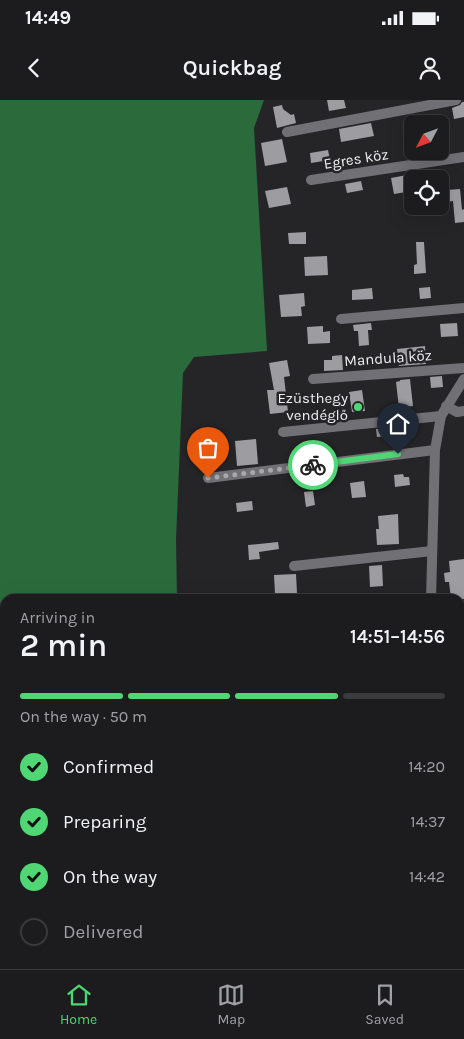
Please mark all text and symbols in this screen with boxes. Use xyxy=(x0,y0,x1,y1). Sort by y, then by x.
text: 14:49 xyxy=(25,7,71,29)
icon: back xyxy=(20,54,48,82)
icon: person xyxy=(416,54,444,82)
text: Quickbag xyxy=(183,55,281,81)
north arrow xyxy=(404,115,449,160)
map controls xyxy=(404,115,449,215)
street label: Egres köz xyxy=(322,145,390,173)
button: locate xyxy=(404,170,449,215)
street label: Mandula köz xyxy=(344,346,432,370)
place label: Ezüsthegy vendéglő xyxy=(277,389,348,424)
marker: Ezüsthegy vendéglő xyxy=(352,401,364,413)
pin xyxy=(377,403,419,454)
icon: home xyxy=(384,410,412,438)
pin xyxy=(187,427,229,478)
icon: bag xyxy=(194,434,222,462)
courier xyxy=(288,440,338,490)
icon: bike xyxy=(299,451,327,479)
text: Arriving in xyxy=(20,608,95,627)
text: 14:51–14:56 xyxy=(350,626,445,648)
text: 2 min xyxy=(20,627,107,664)
text: On the way · 50 m xyxy=(20,707,147,726)
icon: check xyxy=(20,753,48,781)
text: Confirmed xyxy=(63,756,154,778)
text: 14:20 xyxy=(408,757,445,776)
icon: check xyxy=(20,808,48,836)
text: Preparing xyxy=(63,811,146,833)
text: 14:37 xyxy=(410,812,445,831)
icon: check xyxy=(20,863,48,891)
text: On the way xyxy=(63,866,157,888)
text: 14:42 xyxy=(409,867,445,886)
text: Delivered xyxy=(63,921,143,943)
tab: Home xyxy=(60,981,97,1028)
tab: Map xyxy=(217,981,245,1028)
tab: Saved xyxy=(365,981,404,1028)

